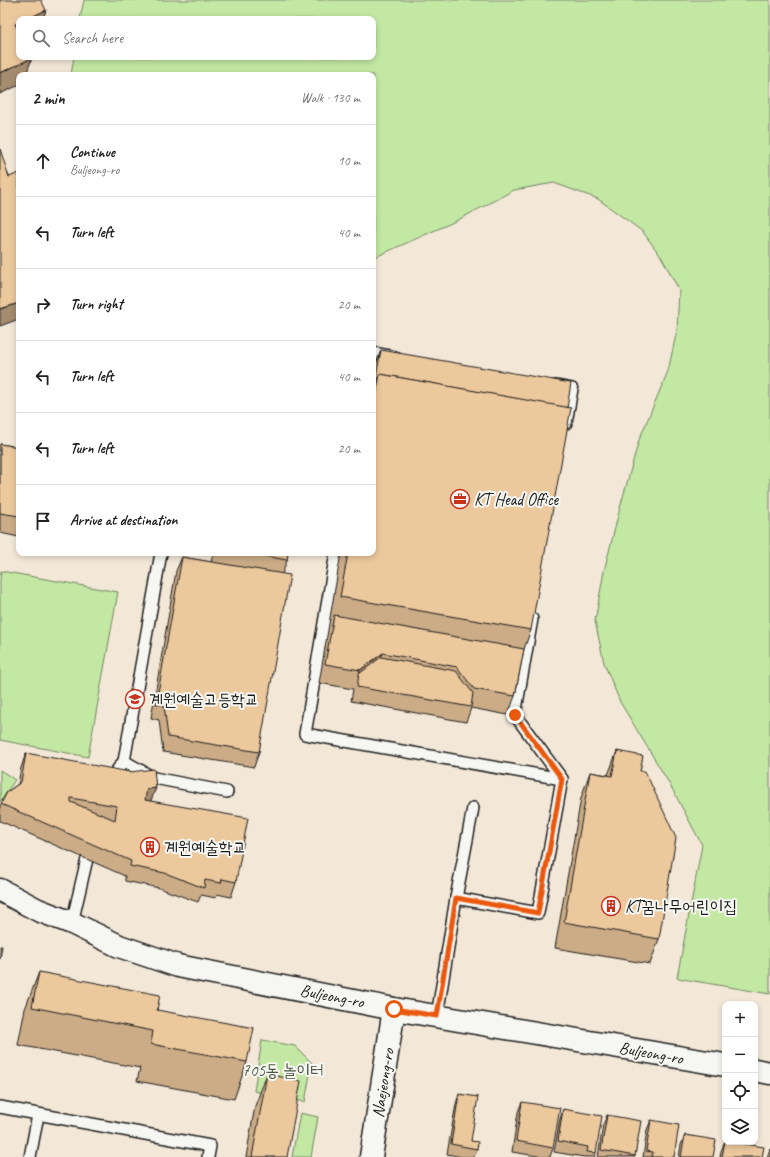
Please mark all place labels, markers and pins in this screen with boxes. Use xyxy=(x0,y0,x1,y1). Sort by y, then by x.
office icon: KT Head Office xyxy=(449,488,471,510)
place label: KT Head Office xyxy=(474,489,560,510)
school or university icon: 계원예술고등학교 xyxy=(124,688,146,710)
place label: 계원예술고등학교 xyxy=(149,689,258,710)
building icon: 계원예술학교 xyxy=(139,836,161,858)
place label: 계원예술학교 xyxy=(164,837,246,858)
building icon: KT꿈나무어린이집 xyxy=(600,895,622,917)
place label: KT꿈나무어린이집 xyxy=(625,896,737,917)

